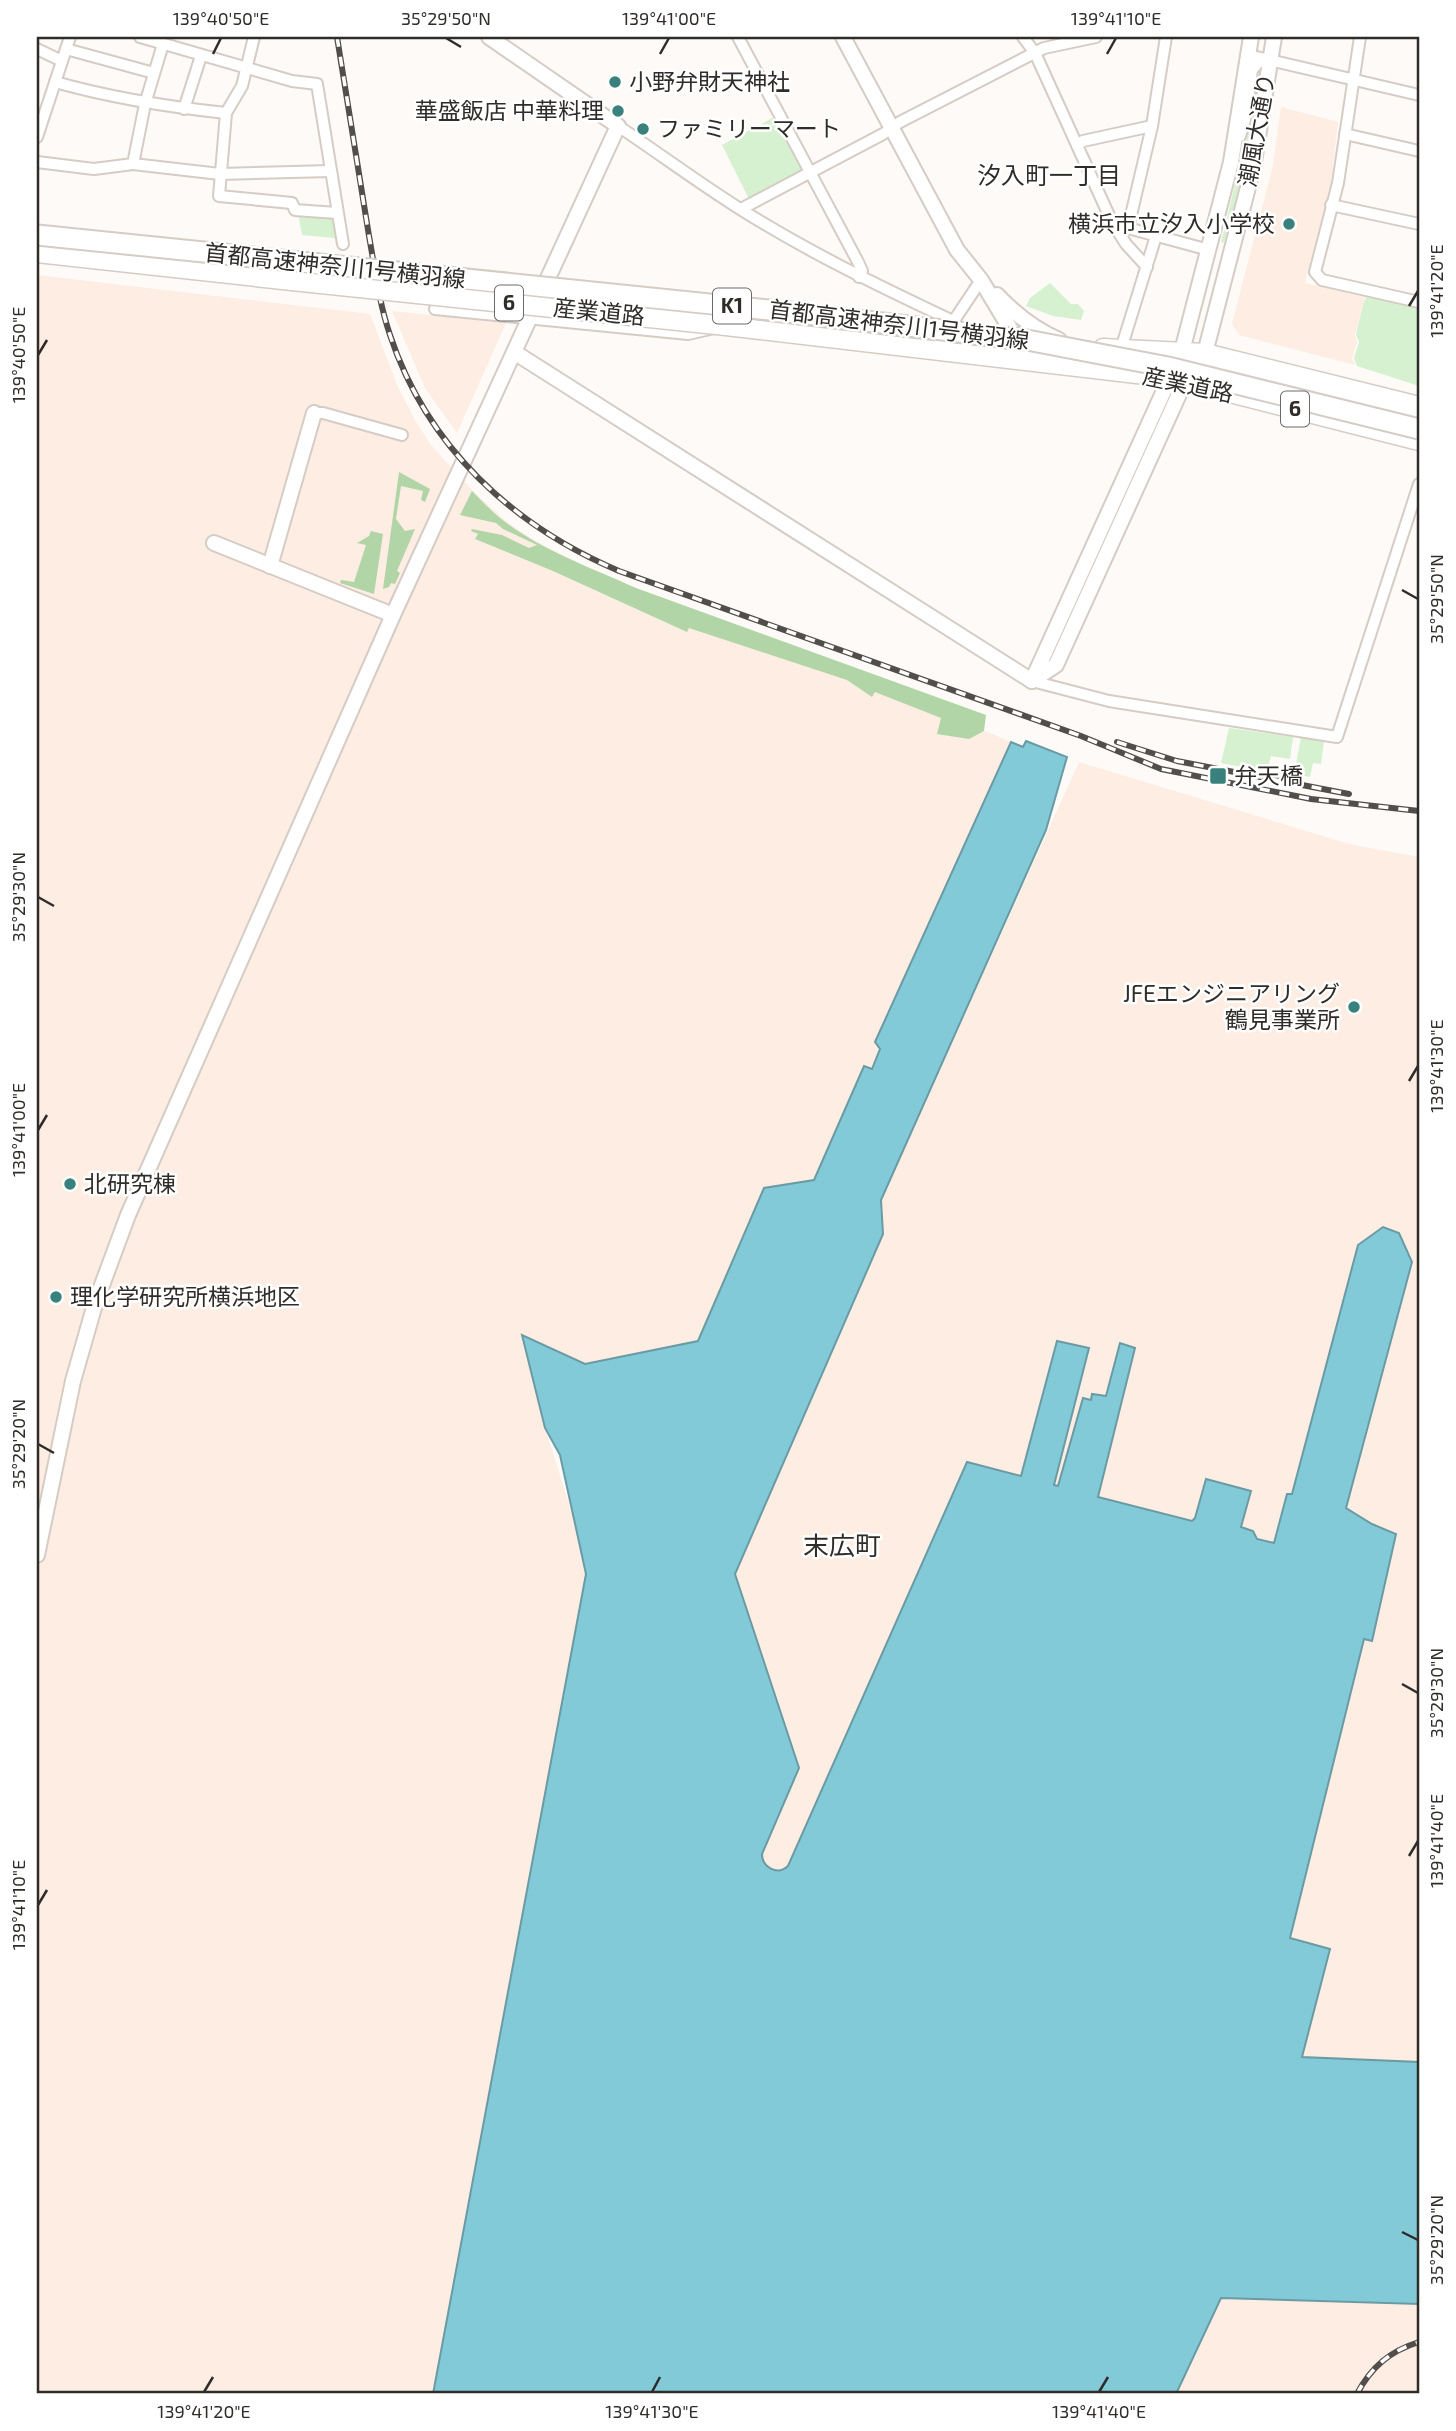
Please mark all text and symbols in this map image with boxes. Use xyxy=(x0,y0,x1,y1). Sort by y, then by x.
text: 139°40'50"E xyxy=(173,7,269,29)
text: 35°29'50"N xyxy=(401,7,491,29)
text: 139°41'00"E xyxy=(622,7,716,29)
text: 139°41'10"E xyxy=(1071,7,1161,29)
place label: 小野弁財天神社 xyxy=(629,67,790,95)
street label: 潮風大通り xyxy=(1232,71,1280,189)
marker: 小野弁財天神社 xyxy=(607,74,623,90)
place label: 華盛飯店 中華料理 xyxy=(415,96,604,124)
marker: 華盛飯店 中華料理 xyxy=(610,103,626,119)
place label: ファミリーマート xyxy=(657,114,841,142)
marker: ファミリーマート xyxy=(635,121,651,137)
district label: 汐入町一丁目 xyxy=(977,160,1121,189)
place label: 横浜市立汐入小学校 xyxy=(1068,209,1275,237)
marker: 横浜市立汐入小学校 xyxy=(1281,216,1297,232)
street label: 首都高速神奈川1号横羽線 xyxy=(203,237,467,293)
text: 139°41'20"E xyxy=(1425,244,1447,338)
road number: 6 xyxy=(495,286,523,320)
road number: K1 xyxy=(713,288,751,324)
street label: 産業道路 xyxy=(552,292,646,330)
street label: 首都高速神奈川1号横羽線 xyxy=(767,294,1031,354)
text: 139°40'50"E xyxy=(7,307,29,403)
street label: 産業道路 xyxy=(1140,361,1236,407)
road number: 6 xyxy=(1281,392,1309,426)
text: 35°29'50"N xyxy=(1425,554,1447,644)
place label: 弁天橋 xyxy=(1234,761,1303,789)
marker: 弁天橋 xyxy=(1208,766,1228,786)
text: 35°29'30"N xyxy=(7,852,29,942)
place label: JFEエンジニアリング 鶴見事業所 xyxy=(1123,979,1340,1033)
marker: JFEエンジニアリング 鶴見事業所 xyxy=(1346,999,1362,1015)
text: 139°41'30"E xyxy=(1425,1019,1447,1113)
text: 139°41'00"E xyxy=(7,1083,29,1177)
place label: 北研究棟 xyxy=(84,1169,176,1197)
marker: 北研究棟 xyxy=(62,1176,78,1192)
place label: 理化学研究所横浜地区 xyxy=(70,1282,300,1310)
marker: 理化学研究所横浜地区 xyxy=(48,1289,64,1305)
text: 35°29'20"N xyxy=(7,1399,29,1489)
district label: 末広町 xyxy=(803,1529,881,1560)
text: 35°29'30"N xyxy=(1425,1648,1447,1738)
text: 139°41'40"E xyxy=(1425,1794,1447,1888)
text: 139°41'10"E xyxy=(7,1860,29,1950)
text: 35°29'20"N xyxy=(1425,2195,1447,2285)
text: 139°41'20"E xyxy=(157,2400,251,2422)
text: 139°41'30"E xyxy=(605,2400,699,2422)
text: 139°41'40"E xyxy=(1052,2400,1146,2422)

